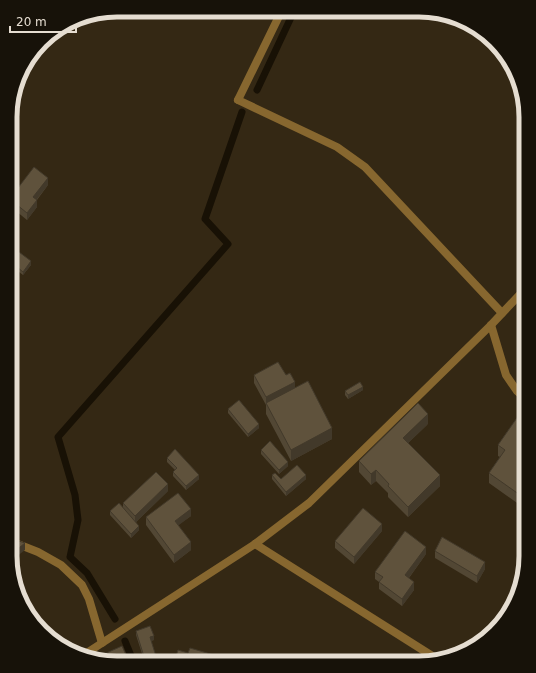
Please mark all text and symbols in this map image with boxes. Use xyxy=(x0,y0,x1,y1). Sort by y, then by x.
scale bar xyxy=(10,8,76,34)
text: 20 m xyxy=(16,15,47,29)

